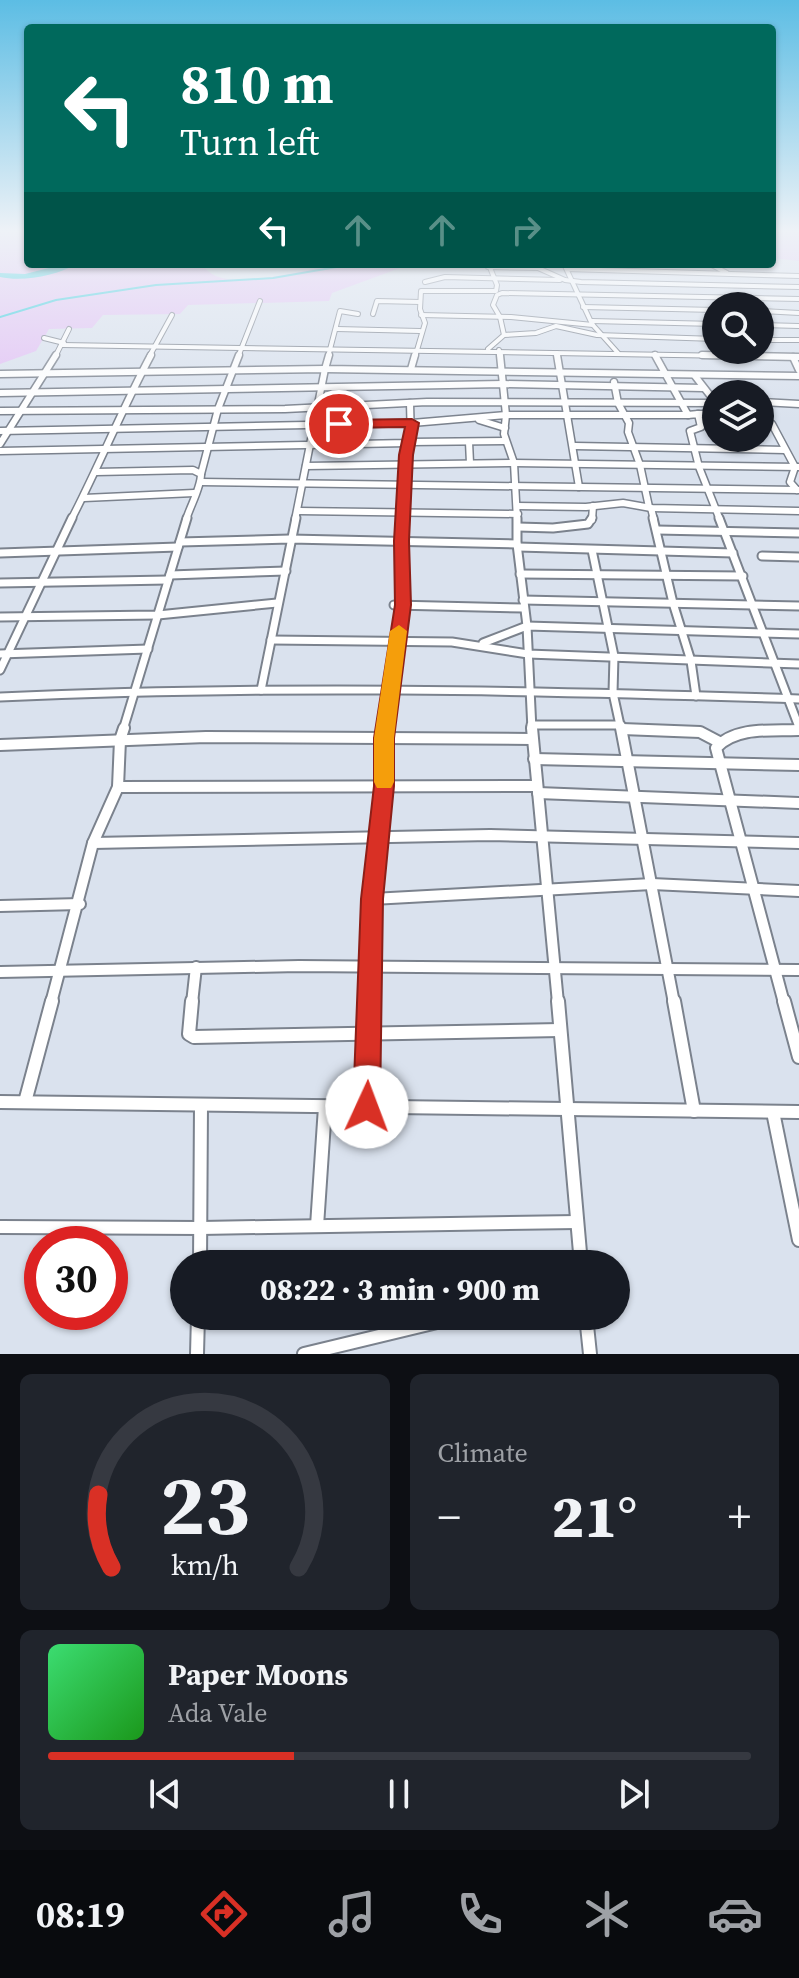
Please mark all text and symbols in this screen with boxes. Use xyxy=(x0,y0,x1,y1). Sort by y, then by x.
text: 810 m xyxy=(180,45,334,122)
icon: left xyxy=(48,56,152,160)
text: Turn left xyxy=(180,118,319,167)
icon: left xyxy=(252,208,296,252)
icon: ahead xyxy=(336,208,380,252)
icon: ahead xyxy=(420,208,464,252)
icon: right xyxy=(504,208,548,252)
map controls xyxy=(702,292,774,452)
button: search xyxy=(702,292,774,364)
button: layers xyxy=(702,380,774,452)
pin xyxy=(305,390,373,458)
icon: arrive xyxy=(317,402,361,446)
position arrow xyxy=(325,1065,409,1149)
speed limit sign: 30 xyxy=(24,1226,128,1330)
text: 08:22 · 3 min · 900 m xyxy=(260,1269,540,1310)
text: Climate xyxy=(438,1435,528,1471)
text: 23 xyxy=(160,1448,250,1562)
text: 21° xyxy=(551,1475,637,1557)
text: − xyxy=(438,1486,461,1547)
text: + xyxy=(728,1486,751,1547)
text: km/h xyxy=(171,1545,239,1585)
text: Paper Moons xyxy=(168,1654,348,1695)
text: Ada Vale xyxy=(168,1695,267,1731)
icon: previous xyxy=(143,1772,187,1816)
icon: pause xyxy=(377,1772,421,1816)
icon: next xyxy=(612,1772,656,1816)
icon: directions xyxy=(196,1886,252,1942)
icon: music xyxy=(324,1886,380,1942)
icon: phone xyxy=(452,1886,508,1942)
icon: climate xyxy=(579,1886,635,1942)
icon: car xyxy=(707,1886,763,1942)
text: 08:19 xyxy=(36,1890,125,1939)

